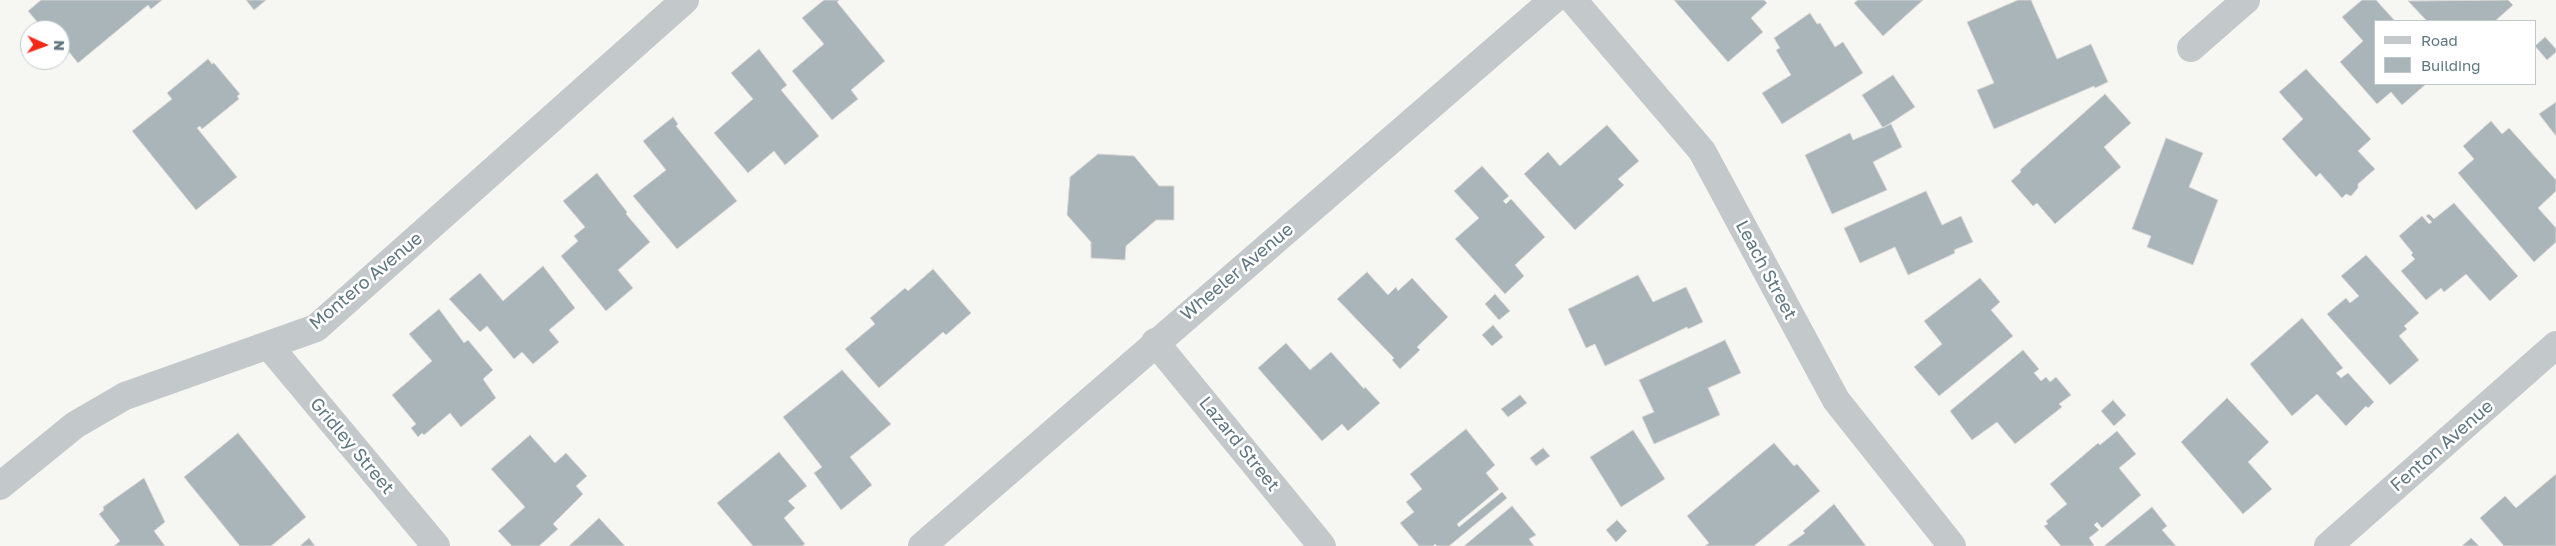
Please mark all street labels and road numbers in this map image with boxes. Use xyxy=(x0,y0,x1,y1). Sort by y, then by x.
street label: Leach Street xyxy=(1731,217,1801,323)
street label: Wheeler Avenue xyxy=(1176,219,1298,325)
street label: Montero Avenue xyxy=(305,228,427,334)
street label: Lazard Street xyxy=(1194,392,1284,496)
street label: Gridley Street xyxy=(305,393,399,499)
street label: Fenton Avenue xyxy=(2386,396,2498,496)

